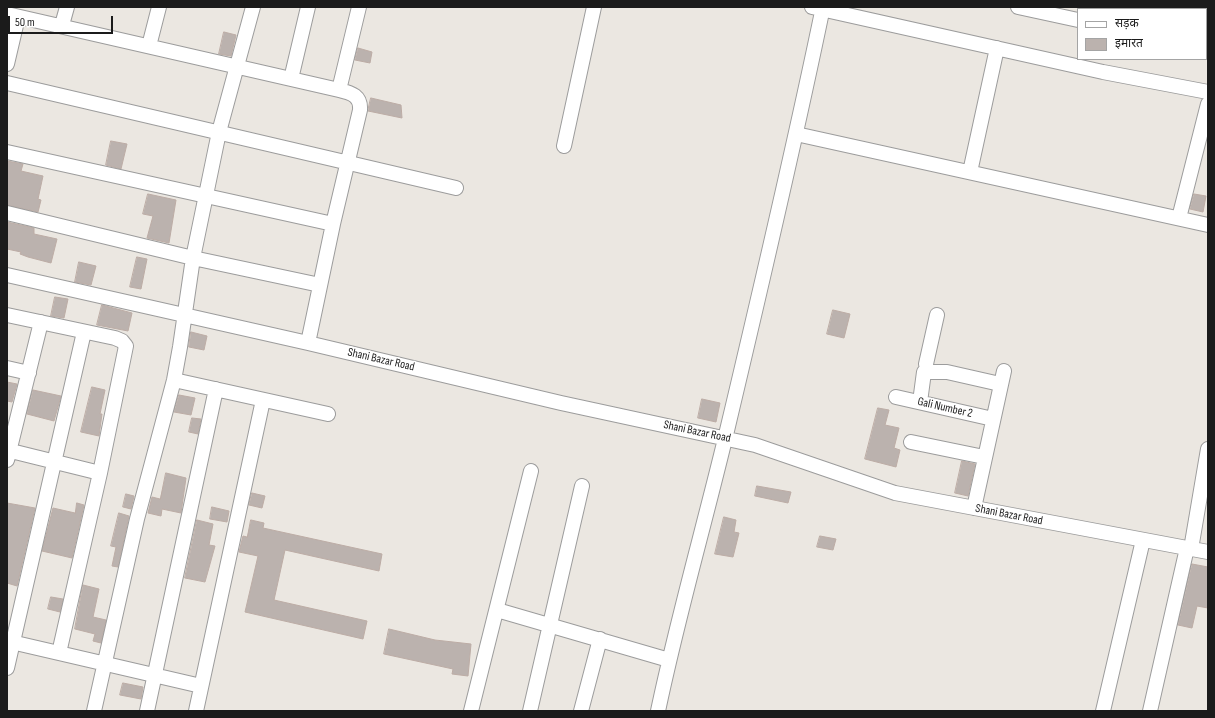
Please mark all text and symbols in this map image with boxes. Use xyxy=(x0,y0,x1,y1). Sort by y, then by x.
scale bar xyxy=(10,8,115,34)
legend xyxy=(1077,8,1207,60)
text: 50 m xyxy=(15,15,35,30)
text: सड़क xyxy=(1115,16,1139,31)
text: इमारत xyxy=(1115,36,1143,51)
street label: Shani Bazar Road xyxy=(346,345,416,375)
street label: Gali Number 2 xyxy=(916,395,974,421)
street label: Shani Bazar Road xyxy=(662,418,732,446)
street label: Shani Bazar Road xyxy=(974,501,1044,529)

